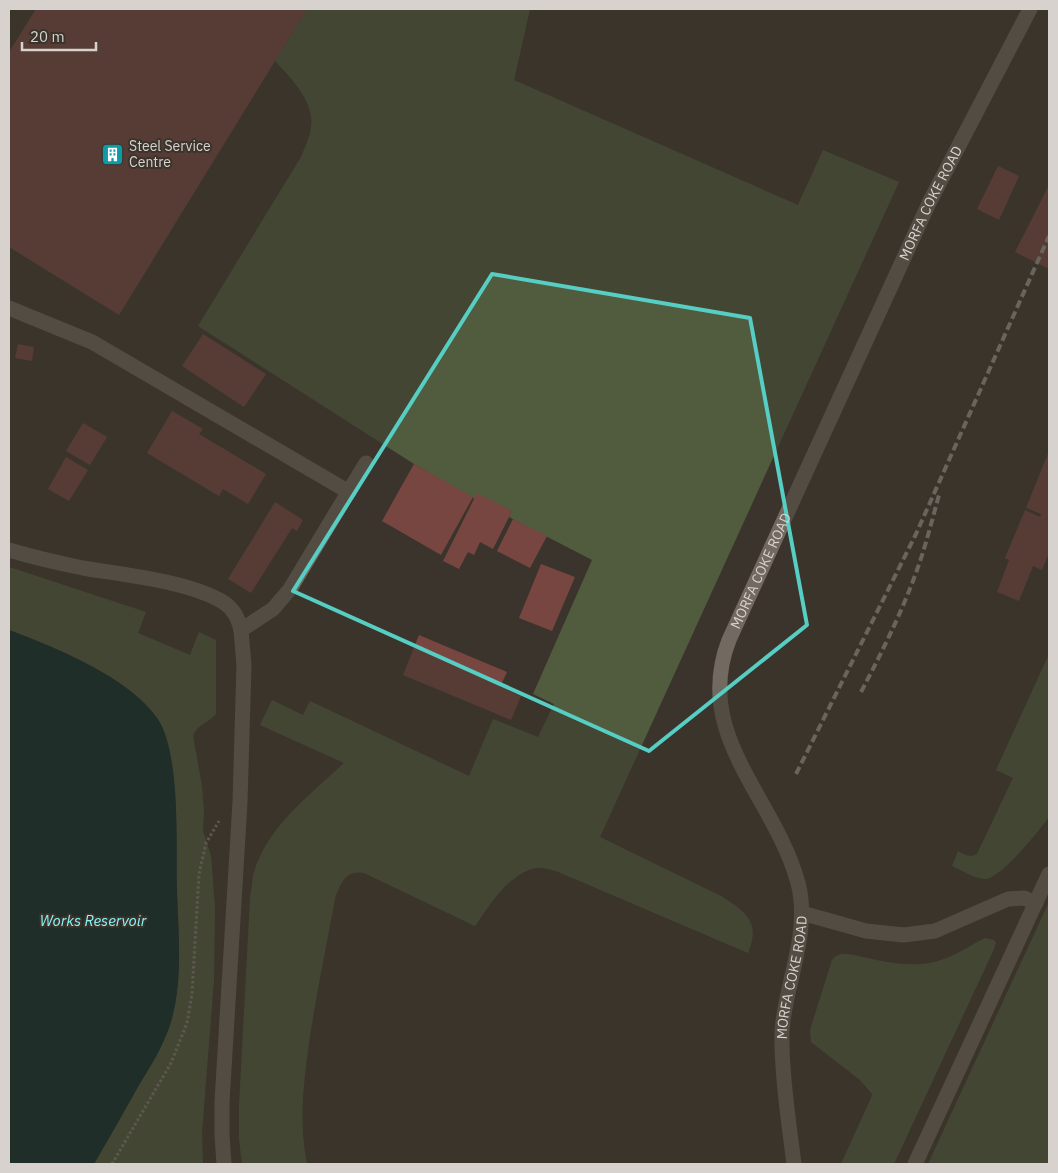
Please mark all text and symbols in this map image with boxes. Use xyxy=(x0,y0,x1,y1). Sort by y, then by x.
scale bar xyxy=(22,20,96,52)
text: 20 m xyxy=(30,27,65,46)
place label: Steel Service Centre xyxy=(129,137,211,171)
building icon: Steel Service Centre xyxy=(101,142,125,166)
street label: MORFA COKE ROAD xyxy=(895,143,966,263)
street label: MORFA COKE ROAD xyxy=(726,510,795,632)
water label: Works Reservoir xyxy=(40,911,147,930)
street label: MORFA COKE ROAD xyxy=(773,915,811,1040)

